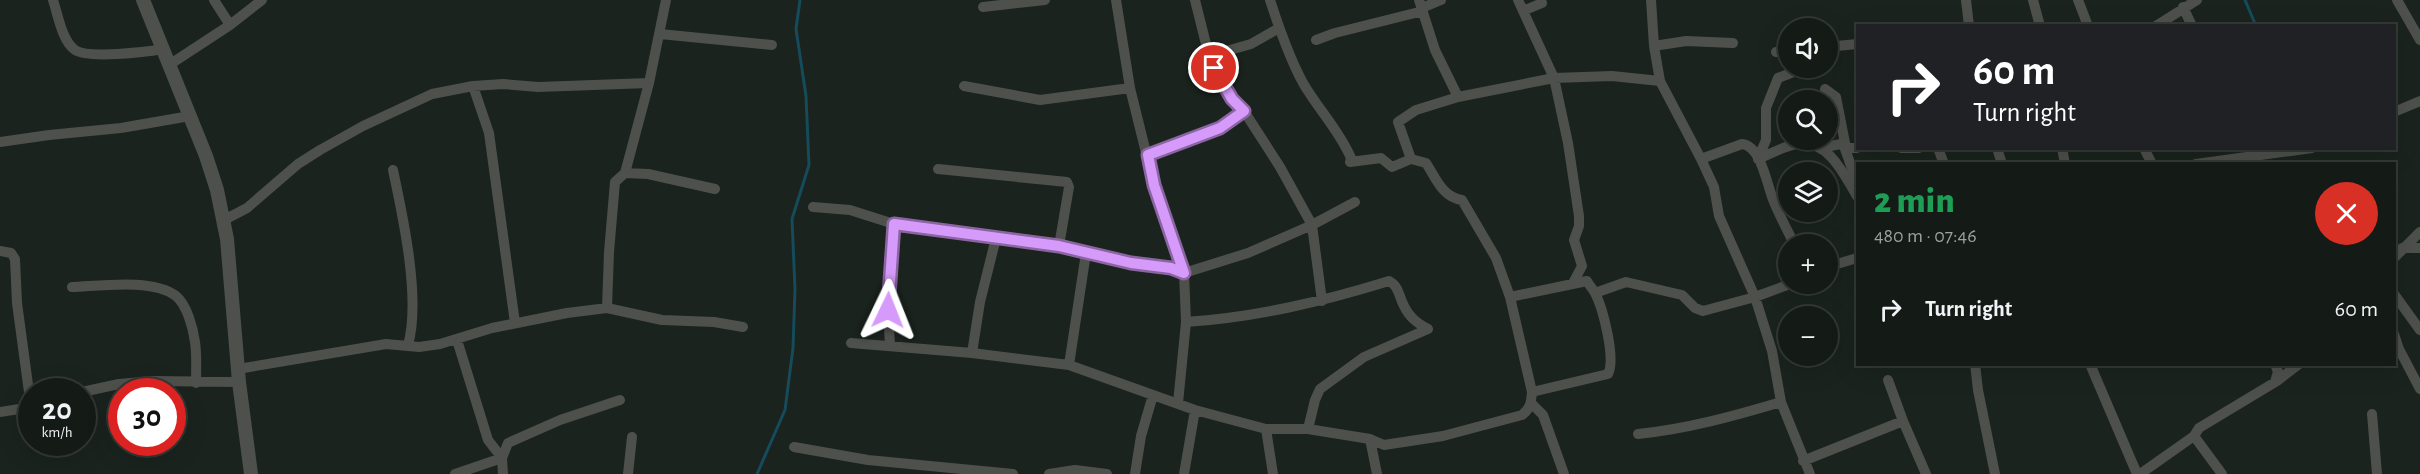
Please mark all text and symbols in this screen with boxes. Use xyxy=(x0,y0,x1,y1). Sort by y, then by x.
map controls xyxy=(1778,18,1838,366)
button: sound xyxy=(1778,18,1838,78)
pin xyxy=(1188,42,1239,93)
icon: right xyxy=(1874,48,1952,126)
text: 60 m xyxy=(1973,50,2055,92)
icon: arrive xyxy=(1197,51,1230,84)
button: search xyxy=(1778,90,1838,150)
text: Turn right xyxy=(1973,99,2076,126)
button: layers xyxy=(1778,162,1838,222)
button: close xyxy=(2315,182,2378,245)
text: 2 min xyxy=(1874,183,1955,219)
text: 480 m · 07:46 xyxy=(1874,226,1977,246)
button: + xyxy=(1778,234,1838,294)
position arrow xyxy=(856,278,920,342)
icon: right xyxy=(1874,293,1907,326)
text: Turn right xyxy=(1925,298,2012,320)
text: 60 m xyxy=(2335,298,2378,320)
button: − xyxy=(1778,306,1838,366)
speed limit sign: 30 xyxy=(108,378,186,456)
text: 20 xyxy=(42,395,72,425)
text: km/h xyxy=(42,425,72,440)

